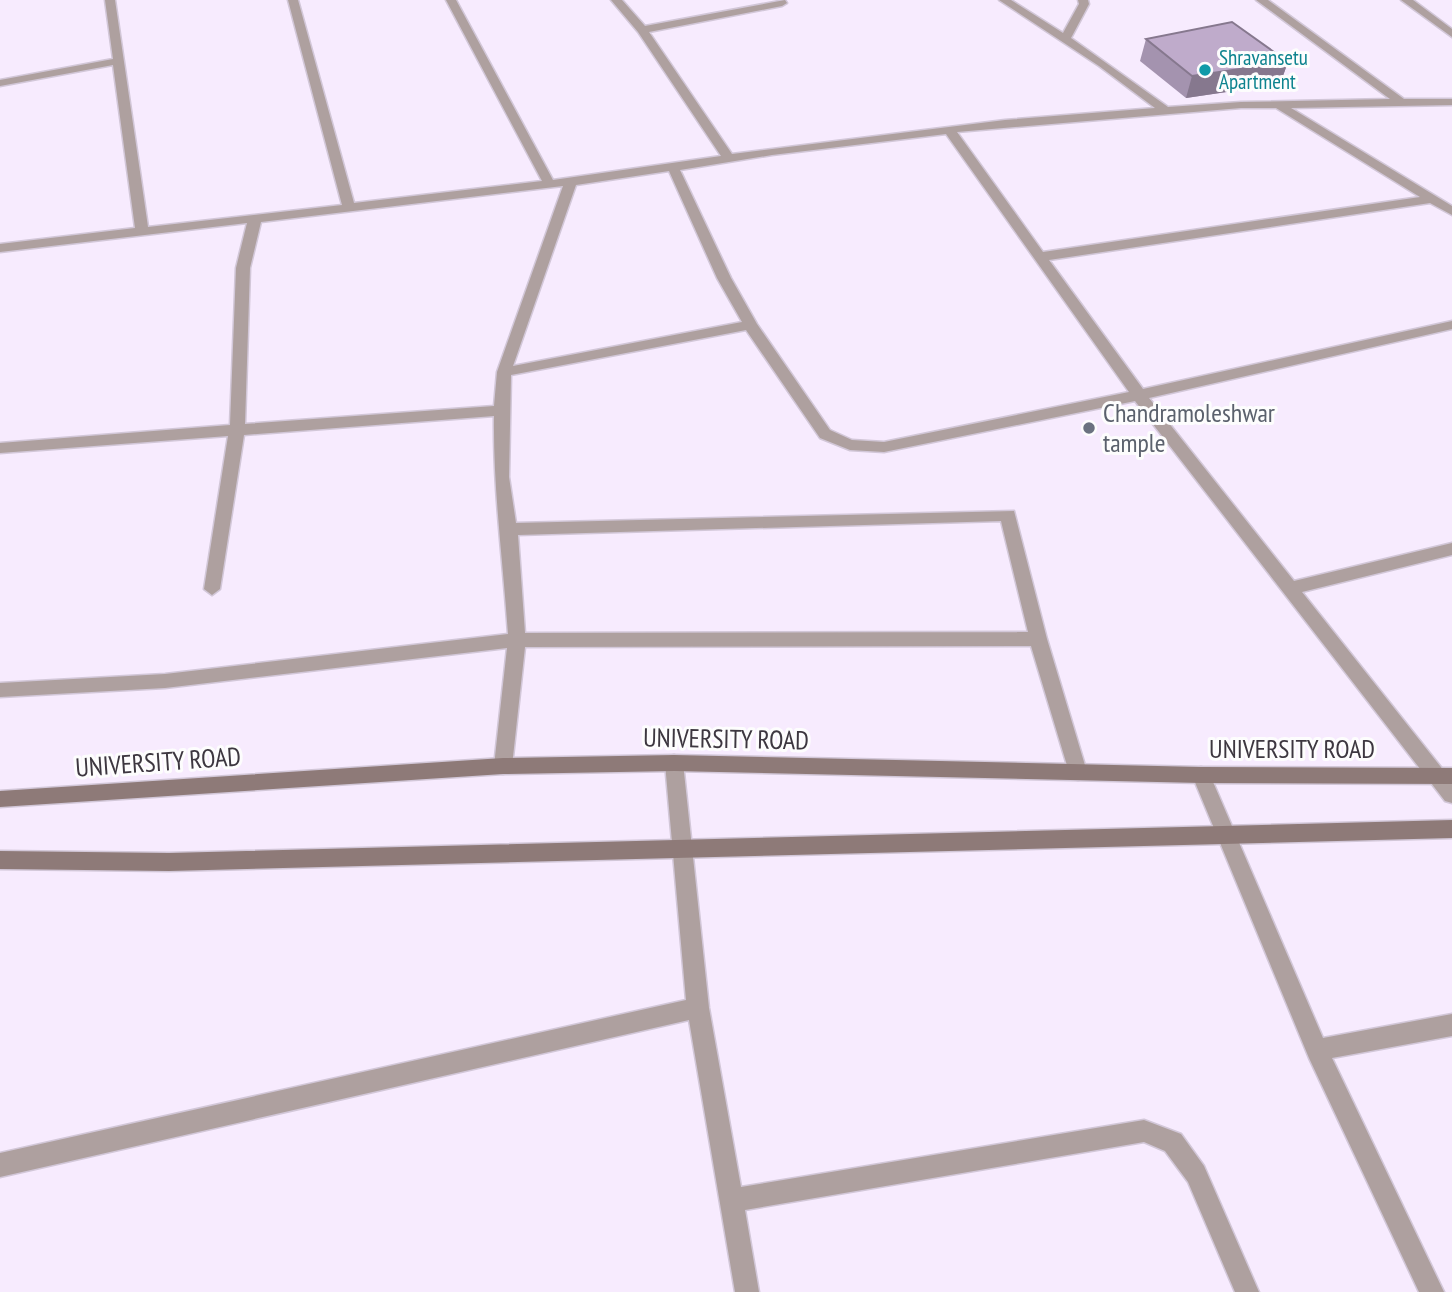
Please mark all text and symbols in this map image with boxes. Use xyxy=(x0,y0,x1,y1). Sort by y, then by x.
place label: Shravansetu Apartment xyxy=(1219,44,1308,95)
marker: Shravansetu Apartment xyxy=(1197,62,1213,78)
place label: Chandramoleshwar tample xyxy=(1103,396,1275,459)
marker: Chandramoleshwar tample xyxy=(1081,420,1097,436)
street label: UNIVERSITY ROAD xyxy=(643,721,809,756)
street label: UNIVERSITY ROAD xyxy=(1209,732,1375,765)
street label: UNIVERSITY ROAD xyxy=(74,739,242,784)

